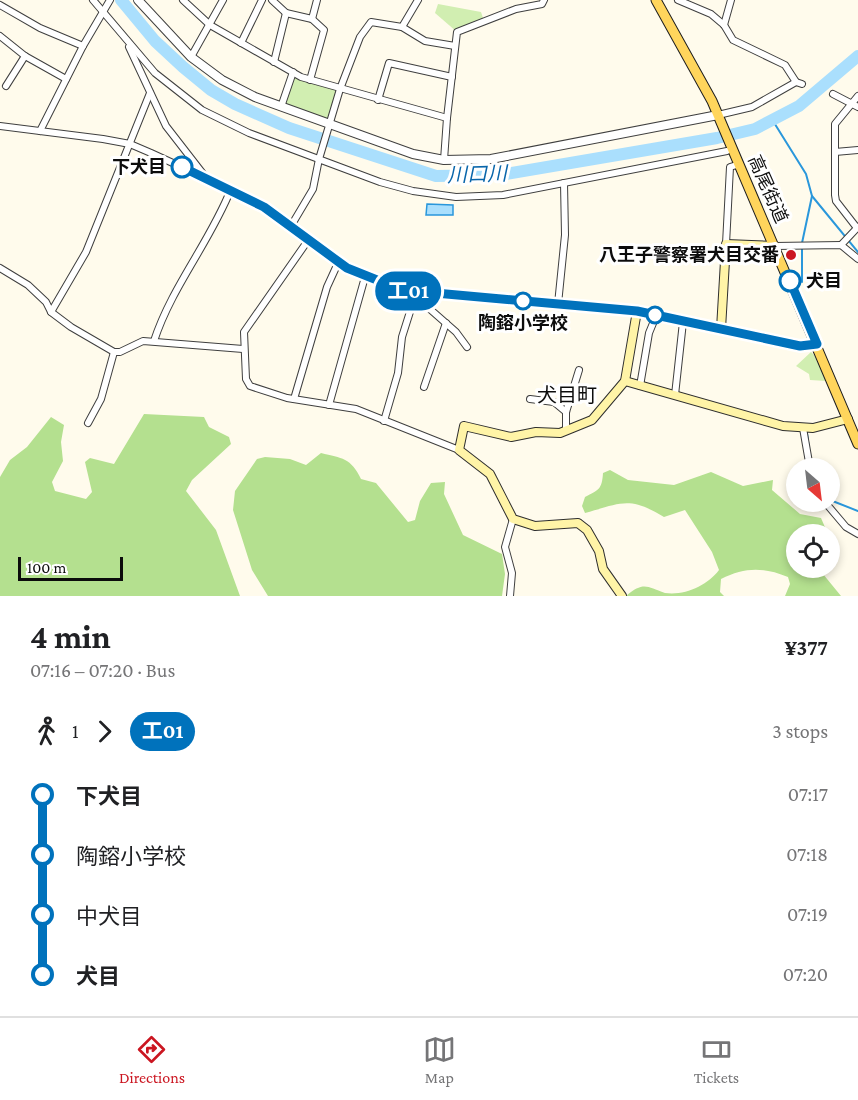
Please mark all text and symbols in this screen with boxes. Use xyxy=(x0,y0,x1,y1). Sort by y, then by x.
street label: 高尾街道 xyxy=(744,152,792,226)
marker: 下犬目 xyxy=(171,156,193,178)
place label: 下犬目 xyxy=(112,157,166,177)
water label: 川口川 xyxy=(447,162,509,186)
place label: 八王子警察署犬目交番 xyxy=(599,245,779,265)
marker: 八王子警察署犬目交番 xyxy=(784,248,798,262)
marker: 犬目 xyxy=(779,270,801,292)
place label: 犬目 xyxy=(806,271,842,291)
line badge: 工01 xyxy=(374,272,442,310)
text: 工01 xyxy=(387,279,429,303)
marker: 陶鎔小学校 xyxy=(514,292,532,310)
unlabelled marker xyxy=(646,306,664,324)
place label: 陶鎔小学校 xyxy=(478,313,568,333)
district label: 犬目町 xyxy=(537,384,597,406)
north arrow xyxy=(786,458,840,512)
map controls xyxy=(786,458,840,578)
button: locate xyxy=(786,524,840,578)
scale bar xyxy=(18,554,123,582)
text: 100 m xyxy=(27,559,66,576)
text: 4 min xyxy=(30,618,111,655)
text: ¥377 xyxy=(785,635,828,660)
text: 07:16 – 07:20 · Bus xyxy=(30,659,175,681)
icon: walk xyxy=(30,715,63,748)
icon: forward xyxy=(88,715,121,748)
text: 工01 xyxy=(142,719,183,743)
text: 1 xyxy=(72,720,79,742)
text: 3 stops xyxy=(772,720,828,742)
text: 07:17 xyxy=(788,783,828,805)
text: 下犬目 xyxy=(76,784,142,809)
text: 07:18 xyxy=(786,843,828,865)
text: 陶鎔小学校 xyxy=(76,844,186,869)
text: 07:19 xyxy=(787,903,828,925)
text: 中犬目 xyxy=(76,904,142,929)
text: 07:20 xyxy=(783,963,828,985)
text: 犬目 xyxy=(76,964,120,989)
tab: Directions xyxy=(119,1033,185,1086)
tab: Map xyxy=(423,1033,456,1086)
tab: Tickets xyxy=(694,1033,739,1086)

